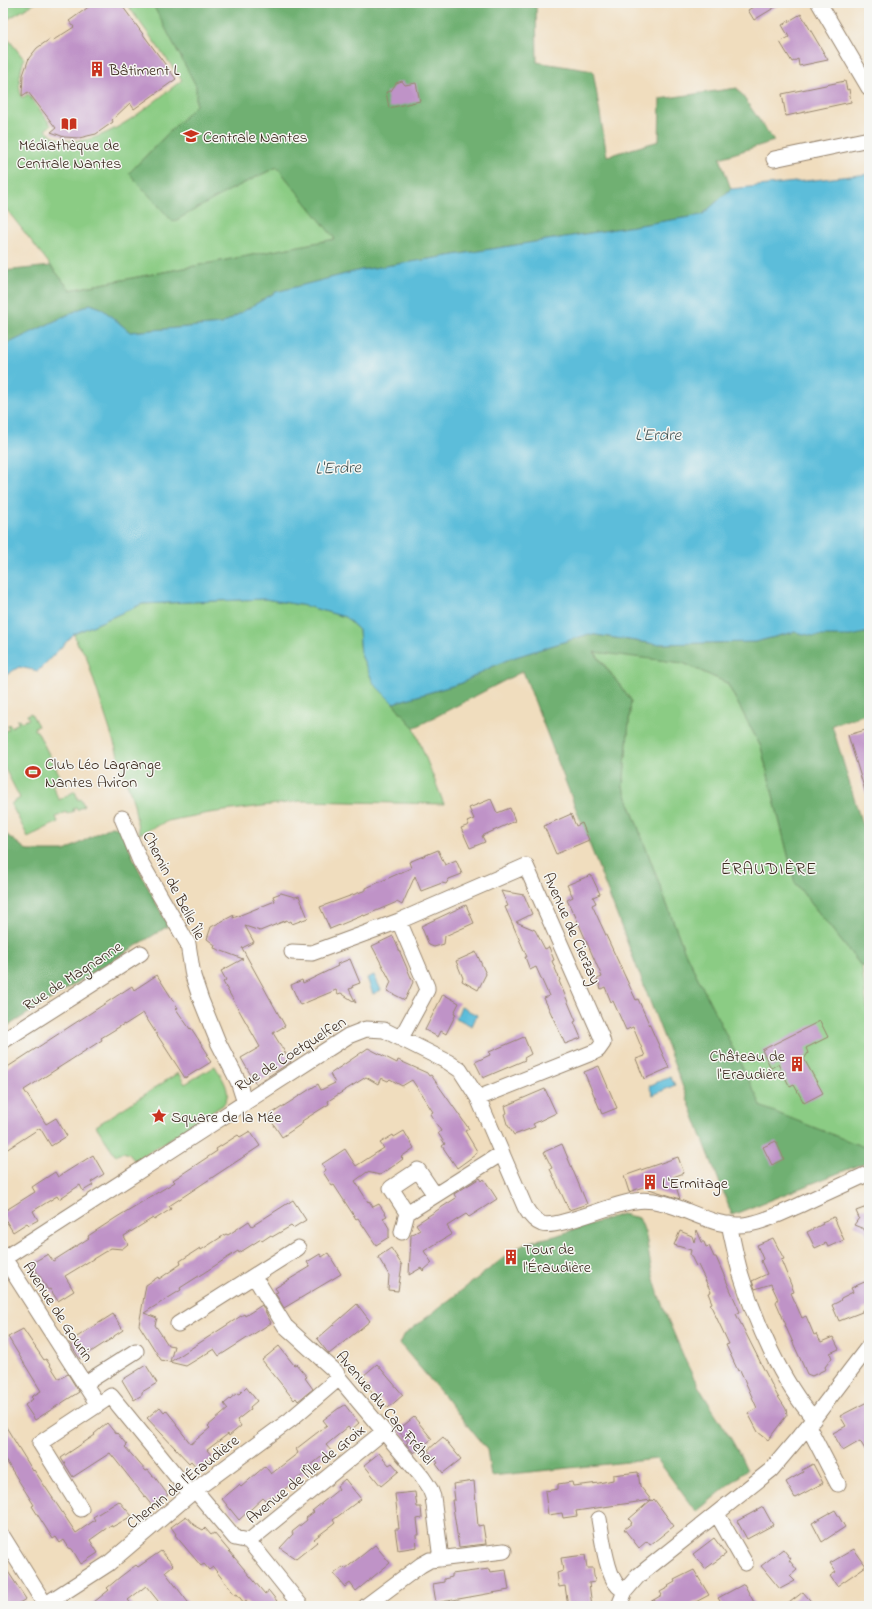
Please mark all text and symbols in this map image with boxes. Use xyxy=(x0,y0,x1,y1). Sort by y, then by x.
place label: Bâtiment L xyxy=(108,59,180,83)
building icon: Bâtiment L xyxy=(88,60,106,78)
library icon: Médiathèque de Centrale Nantes xyxy=(60,115,78,133)
place label: Centrale Nantes xyxy=(203,126,308,150)
school or university icon: Centrale Nantes xyxy=(182,127,200,145)
place label: Médiathèque de Centrale Nantes xyxy=(17,134,121,176)
water label: L'Erdre xyxy=(635,423,682,448)
water label: L'Erdre xyxy=(315,455,363,482)
place label: Club Léo Lagrange Nantes Aviron xyxy=(45,753,162,795)
sports icon: Club Léo Lagrange Nantes Aviron xyxy=(24,763,42,781)
street label: Chemin de Belle Île xyxy=(136,827,211,945)
district label: ÉRAUDIÈRE xyxy=(721,857,817,882)
street label: Avenue de Cierzay xyxy=(536,869,607,989)
street label: Rue de Magnanne xyxy=(19,935,128,1018)
street label: Rue de Coetquelfen xyxy=(231,1011,351,1099)
place label: Château de l'Eraudière xyxy=(710,1045,786,1087)
building icon: Château de l'Eraudière xyxy=(788,1055,806,1073)
place label: Square de la Mée xyxy=(171,1106,282,1130)
place icon: Square de la Mée xyxy=(150,1107,168,1125)
place label: L'Ermitage xyxy=(662,1172,729,1196)
building icon: L'Ermitage xyxy=(641,1173,659,1191)
place label: Tour de l'Éraudière xyxy=(523,1238,592,1280)
building icon: Tour de l'Éraudière xyxy=(502,1248,520,1266)
street label: Avenue de Gourin xyxy=(16,1257,99,1367)
street label: Avenue du Cap Fréhel xyxy=(329,1346,440,1471)
street label: Avenue de l'Île de Groix xyxy=(241,1419,371,1530)
street label: Chemin de l'Éraudière xyxy=(122,1429,245,1536)

